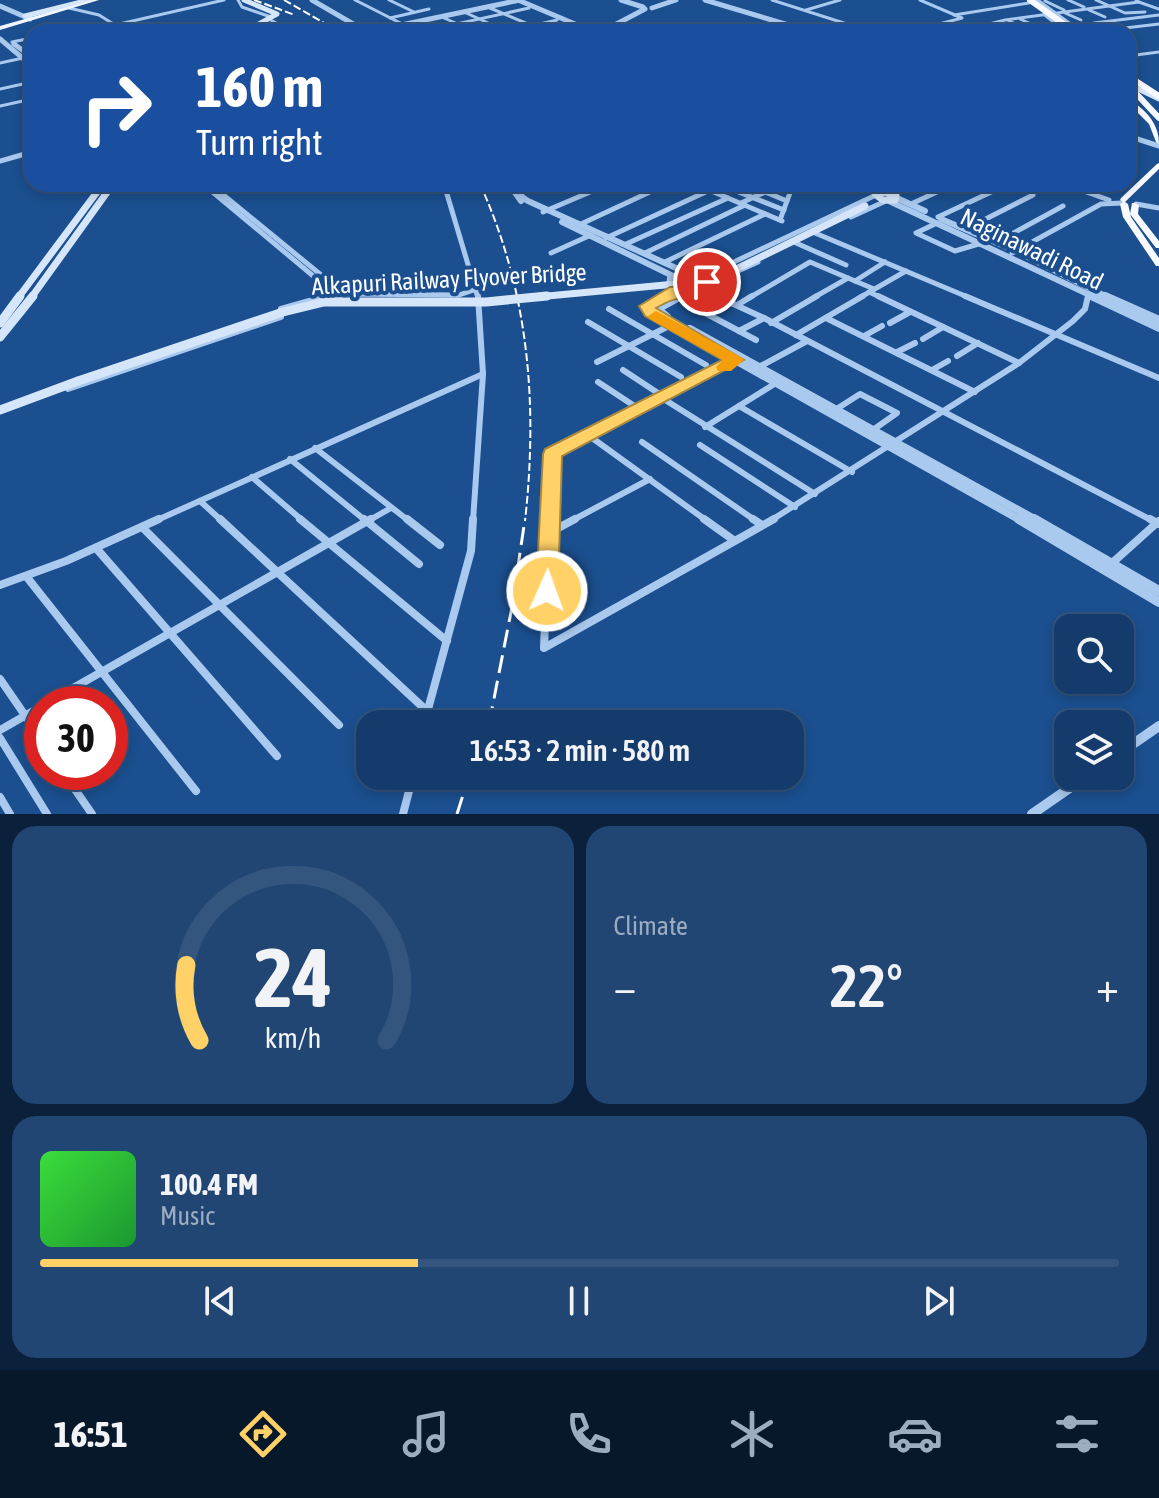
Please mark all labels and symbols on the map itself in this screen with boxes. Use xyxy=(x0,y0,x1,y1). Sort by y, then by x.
street label: Naginawadi Road xyxy=(956,203,1108,295)
pin xyxy=(673,248,741,316)
street label: Alkapuri Railway Flyover Bridge xyxy=(311,258,587,300)
position arrow xyxy=(505,549,589,633)
speed limit sign: 30 xyxy=(24,686,128,790)

